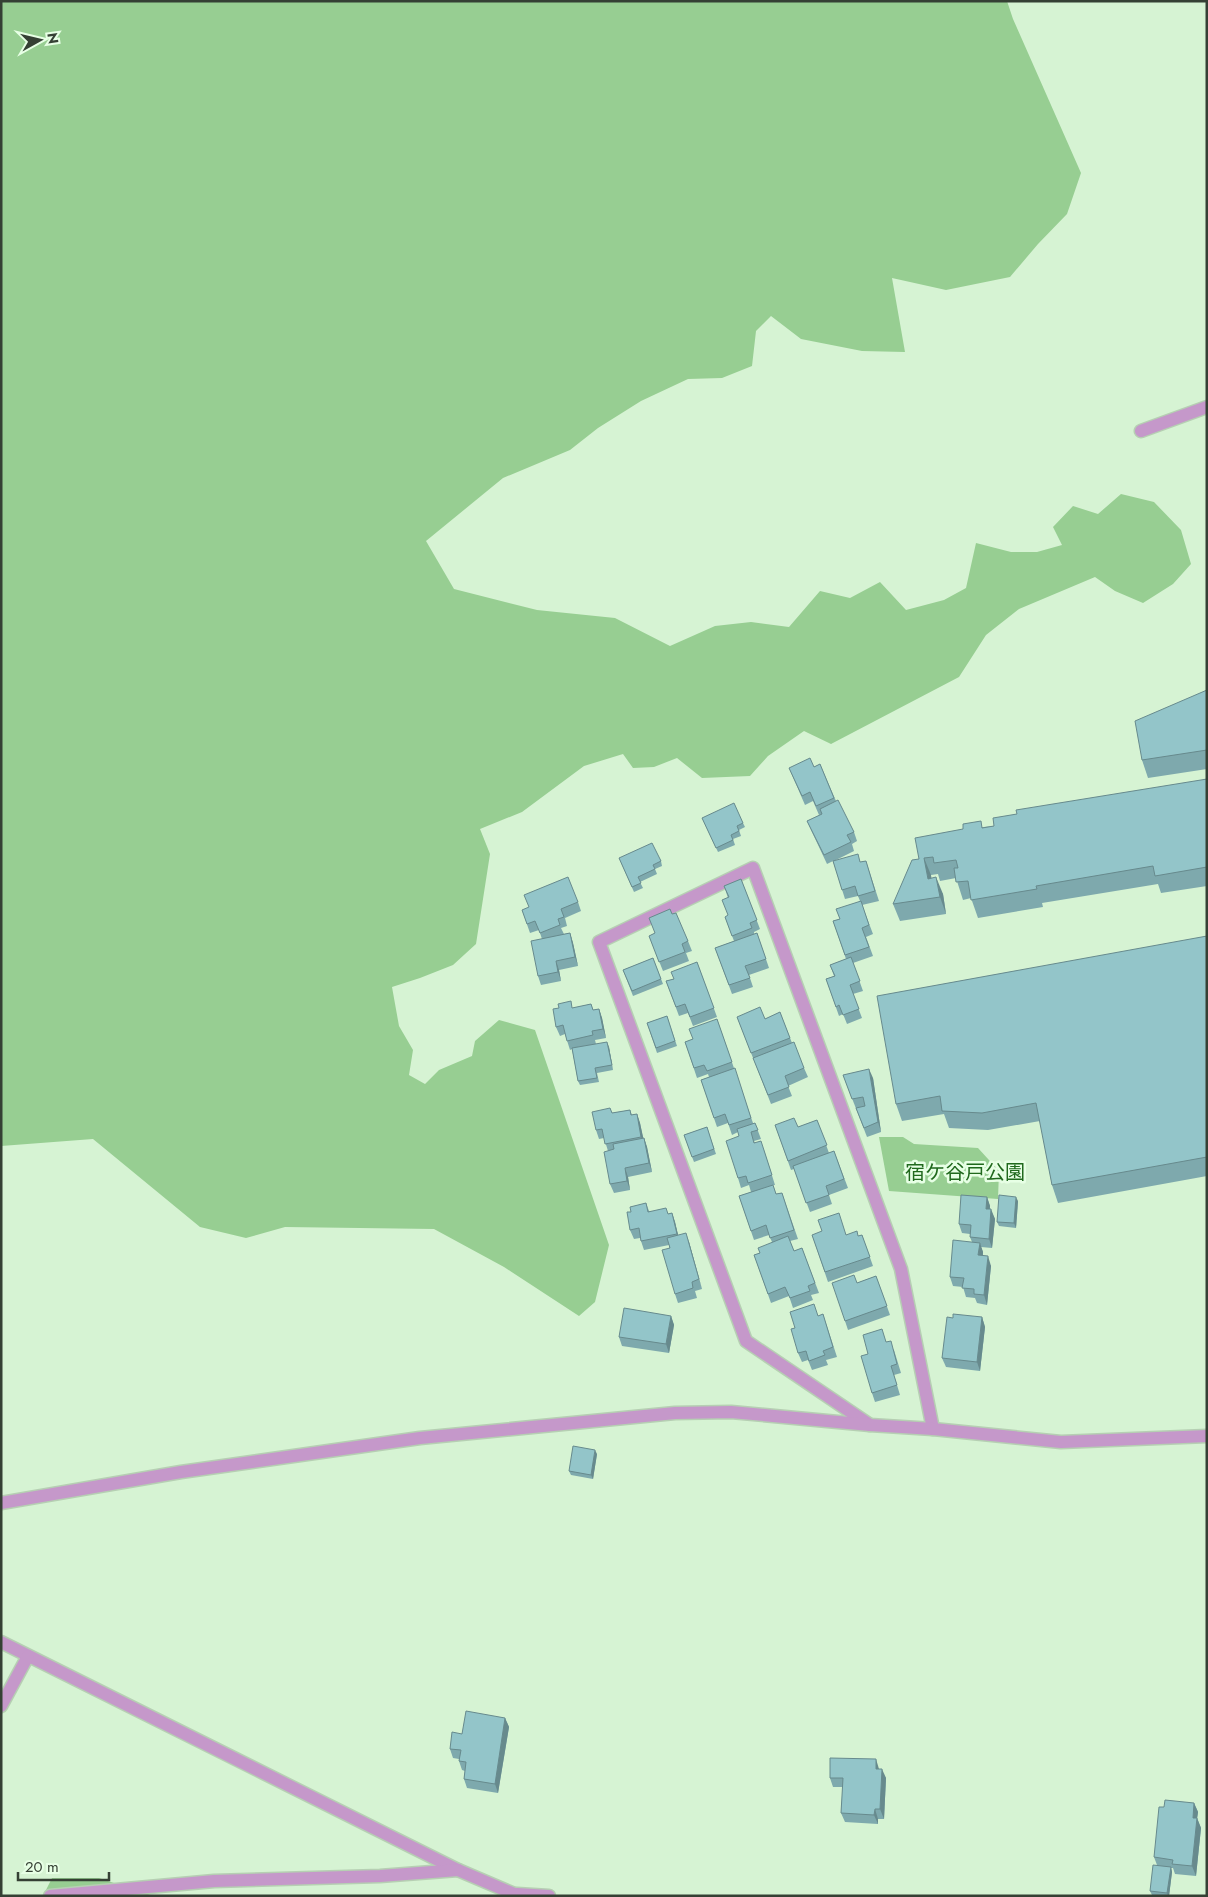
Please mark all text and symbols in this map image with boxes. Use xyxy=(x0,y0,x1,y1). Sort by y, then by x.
north arrow xyxy=(15,15,65,65)
text: N xyxy=(42,31,64,45)
park label: 宿ケ谷戸公園 xyxy=(905,1158,1025,1187)
scale bar xyxy=(18,1850,109,1882)
text: 20 m xyxy=(25,1856,59,1878)

